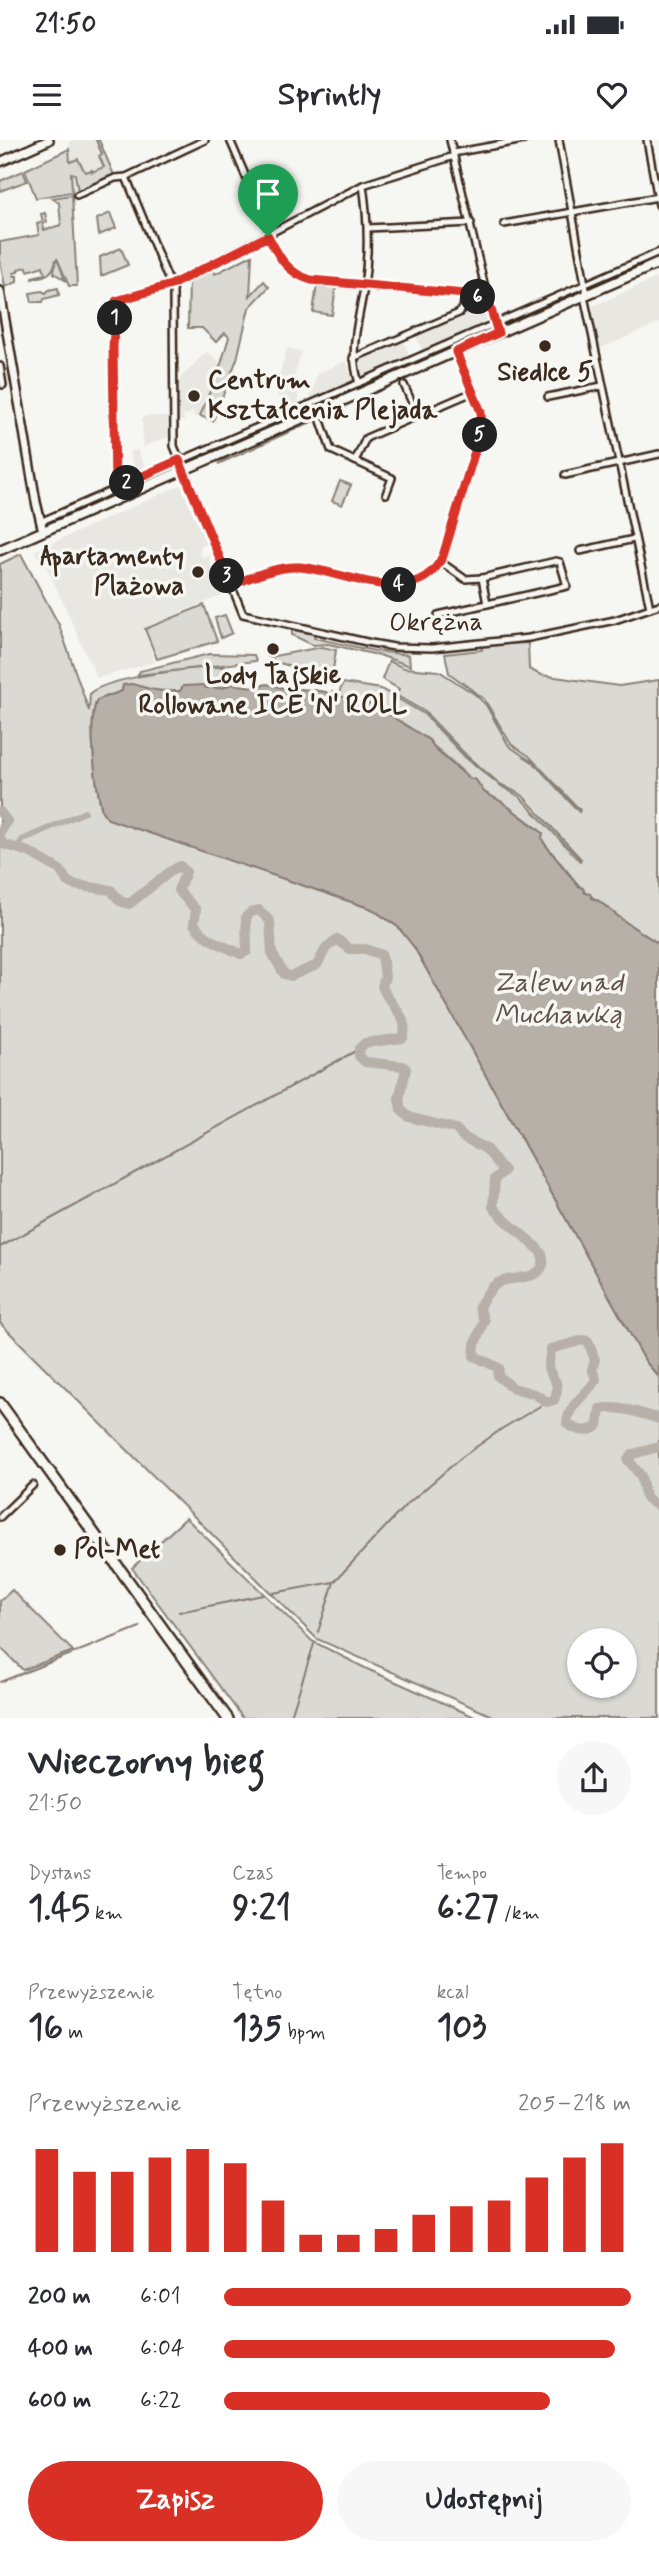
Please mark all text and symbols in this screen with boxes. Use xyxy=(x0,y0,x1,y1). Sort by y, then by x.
text: 21:50 xyxy=(35,8,96,42)
text: Sprintly xyxy=(278,74,381,116)
icon: menu xyxy=(28,76,66,114)
icon: heart xyxy=(593,76,631,114)
pin xyxy=(238,164,298,236)
icon: arrive xyxy=(249,175,287,213)
pin: 6 xyxy=(461,280,496,314)
text: 6 xyxy=(473,284,482,309)
pin: 1 xyxy=(97,300,132,336)
text: 1 xyxy=(110,305,119,330)
marker: Siedlce 5 xyxy=(537,338,553,354)
place label: Siedlce 5 xyxy=(497,356,593,390)
place label: Centrum Kształcenia Plejada xyxy=(208,364,438,429)
marker: Centrum Kształcenia Plejada xyxy=(186,388,202,404)
pin: 5 xyxy=(462,418,498,452)
text: 5 xyxy=(474,422,485,447)
pin: 2 xyxy=(110,466,144,500)
text: 2 xyxy=(122,470,131,495)
place label: Apartamenty Plażowa xyxy=(40,540,184,604)
pin: 3 xyxy=(210,558,244,593)
text: 3 xyxy=(222,563,231,588)
marker: Apartamenty Plażowa xyxy=(190,564,206,580)
pin: 4 xyxy=(382,568,416,602)
text: 4 xyxy=(393,572,404,597)
street label: Okrężna xyxy=(389,605,483,641)
marker: Lody Tajskie Rollowane ICE 'N' ROLL xyxy=(265,641,281,657)
place label: Lody Tajskie Rollowane ICE 'N' ROLL xyxy=(138,659,408,723)
water label: Zalew nad Muchawką xyxy=(493,965,625,1034)
place label: Pol-Met xyxy=(74,1533,161,1567)
marker: Pol-Met xyxy=(52,1542,68,1558)
map controls xyxy=(567,1628,637,1698)
button: locate xyxy=(567,1628,637,1698)
text: Wieczorny bieg xyxy=(28,1738,265,1787)
button: share xyxy=(557,1741,631,1815)
text: 21:50 xyxy=(28,1789,82,1819)
text: Dystans xyxy=(28,1861,91,1886)
text: Czas xyxy=(232,1861,273,1886)
text: Tempo xyxy=(437,1861,487,1886)
text: 1.45 xyxy=(28,1886,90,1932)
text: 9:21 xyxy=(232,1886,291,1932)
text: 6:27 xyxy=(437,1886,499,1932)
text: km xyxy=(90,1901,123,1926)
text: /km xyxy=(499,1901,540,1926)
text: Przewyższenie xyxy=(28,1980,155,2005)
text: Tętno xyxy=(232,1980,282,2005)
text: kcal xyxy=(437,1980,469,2005)
text: 16 xyxy=(28,2005,63,2051)
text: 135 xyxy=(232,2005,282,2051)
text: 103 xyxy=(437,2005,487,2051)
text: m xyxy=(63,2020,83,2045)
text: bpm xyxy=(282,2020,326,2045)
text: Przewyższenie xyxy=(28,2089,181,2119)
text: 205–218 m xyxy=(518,2089,631,2119)
text: 200 m xyxy=(28,2282,91,2312)
text: 6:01 xyxy=(140,2282,181,2312)
text: 400 m xyxy=(28,2334,93,2364)
text: 6:04 xyxy=(140,2334,185,2364)
text: 600 m xyxy=(28,2386,91,2416)
text: 6:22 xyxy=(140,2386,181,2416)
button: Zapisz xyxy=(28,2461,323,2541)
button: Udostępnij xyxy=(337,2461,631,2541)

